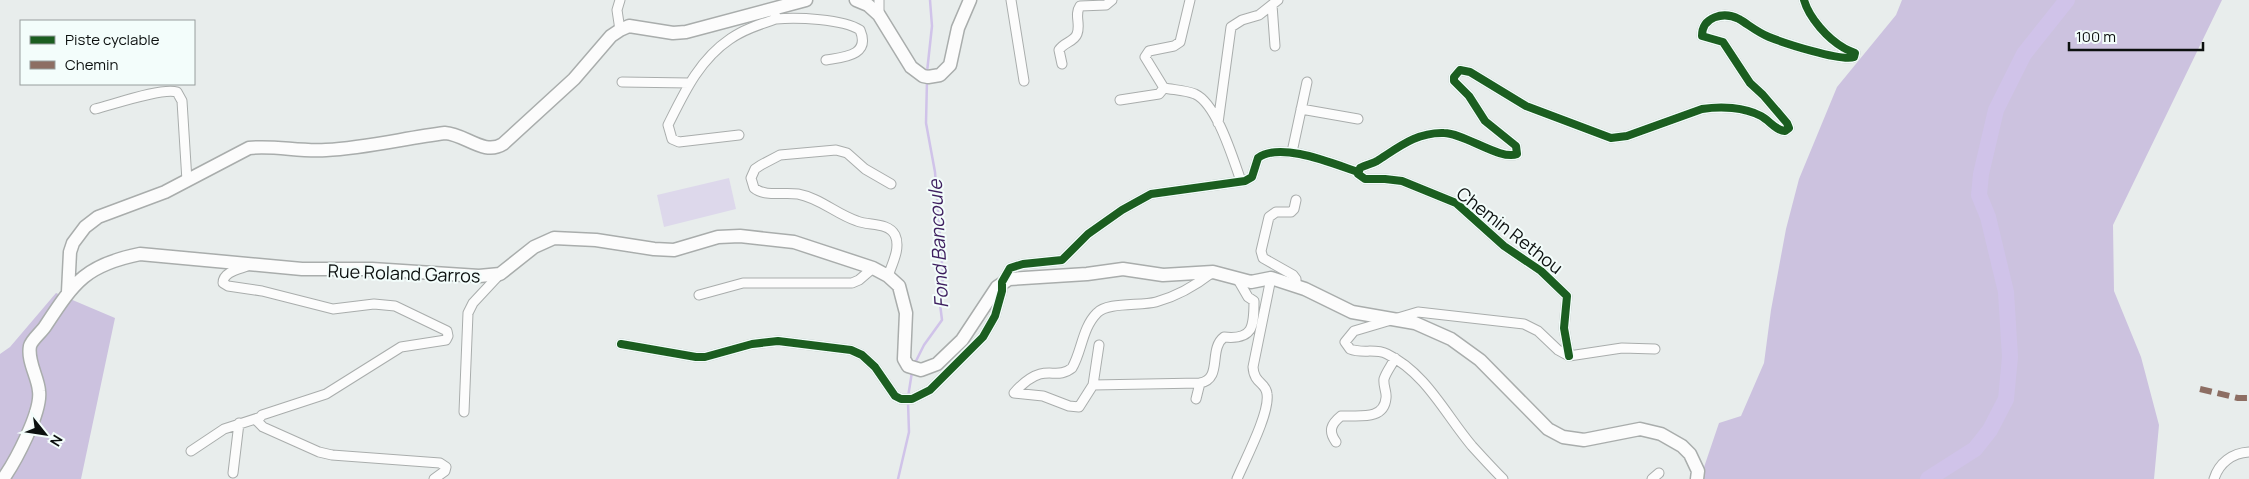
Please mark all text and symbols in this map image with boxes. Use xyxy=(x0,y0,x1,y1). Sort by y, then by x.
legend xyxy=(20,20,195,85)
scale bar xyxy=(2069,20,2203,52)
text: 100 m xyxy=(2076,26,2116,47)
text: Piste cyclable xyxy=(65,29,160,50)
text: Chemin xyxy=(65,54,118,75)
water label: Fond Bancoule xyxy=(922,177,954,309)
street label: Chemin Rethou xyxy=(1452,181,1568,279)
street label: Rue Roland Garros xyxy=(327,258,481,288)
north arrow xyxy=(20,409,70,459)
text: N xyxy=(46,432,67,450)

